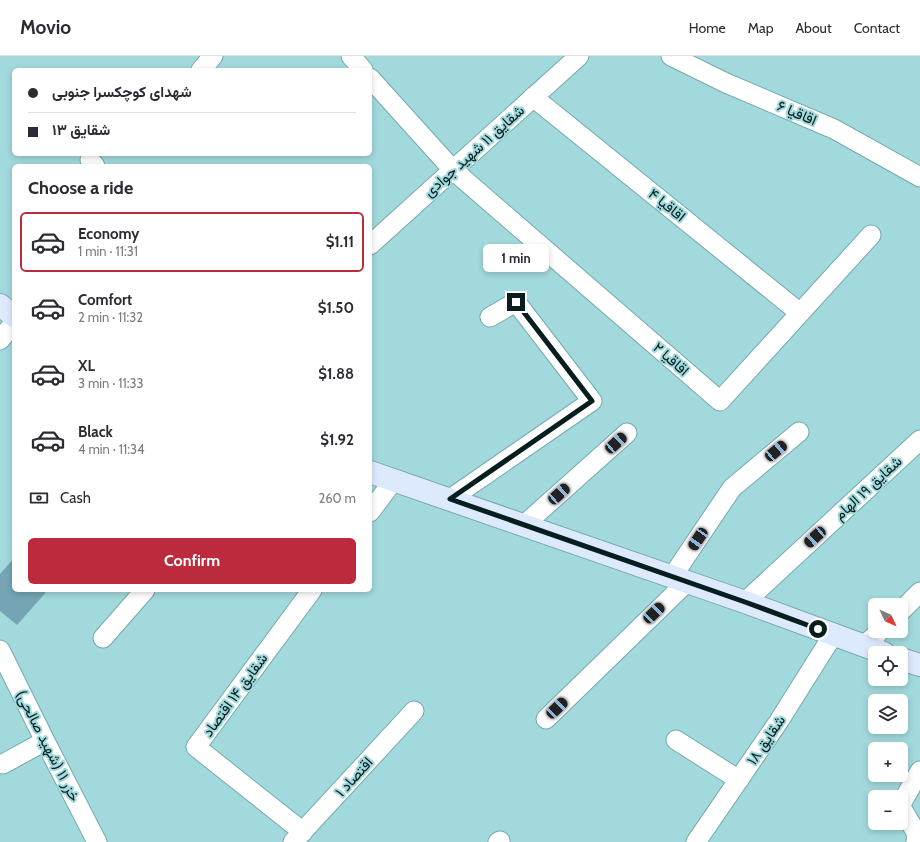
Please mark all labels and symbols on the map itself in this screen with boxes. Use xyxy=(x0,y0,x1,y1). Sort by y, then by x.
street label: اقاقیا ۶ xyxy=(775,97,819,129)
street label: شقایق ۱۱ شهید جوادی xyxy=(420,101,529,202)
street label: اقاقیا ۴ xyxy=(645,185,689,225)
callout: 1 min xyxy=(483,244,549,272)
route end xyxy=(507,293,525,311)
street label: اقاقیا ۲ xyxy=(649,339,693,379)
car xyxy=(603,431,629,455)
car xyxy=(763,439,789,463)
street label: شقایق ۱۹ الهام xyxy=(830,452,906,525)
car xyxy=(546,482,572,506)
car xyxy=(802,525,828,549)
car xyxy=(686,526,710,552)
north arrow xyxy=(868,598,908,638)
car xyxy=(641,600,667,626)
route start xyxy=(809,620,827,638)
street label: شقایق ۱۴ اقتصاد xyxy=(199,650,272,741)
street label: خزر ۱۱ (شهید صالحی) xyxy=(11,687,84,805)
car xyxy=(544,695,570,721)
street label: شقایق ۱۸ xyxy=(743,712,790,769)
street label: اقتصاد ۱ xyxy=(331,753,377,801)

